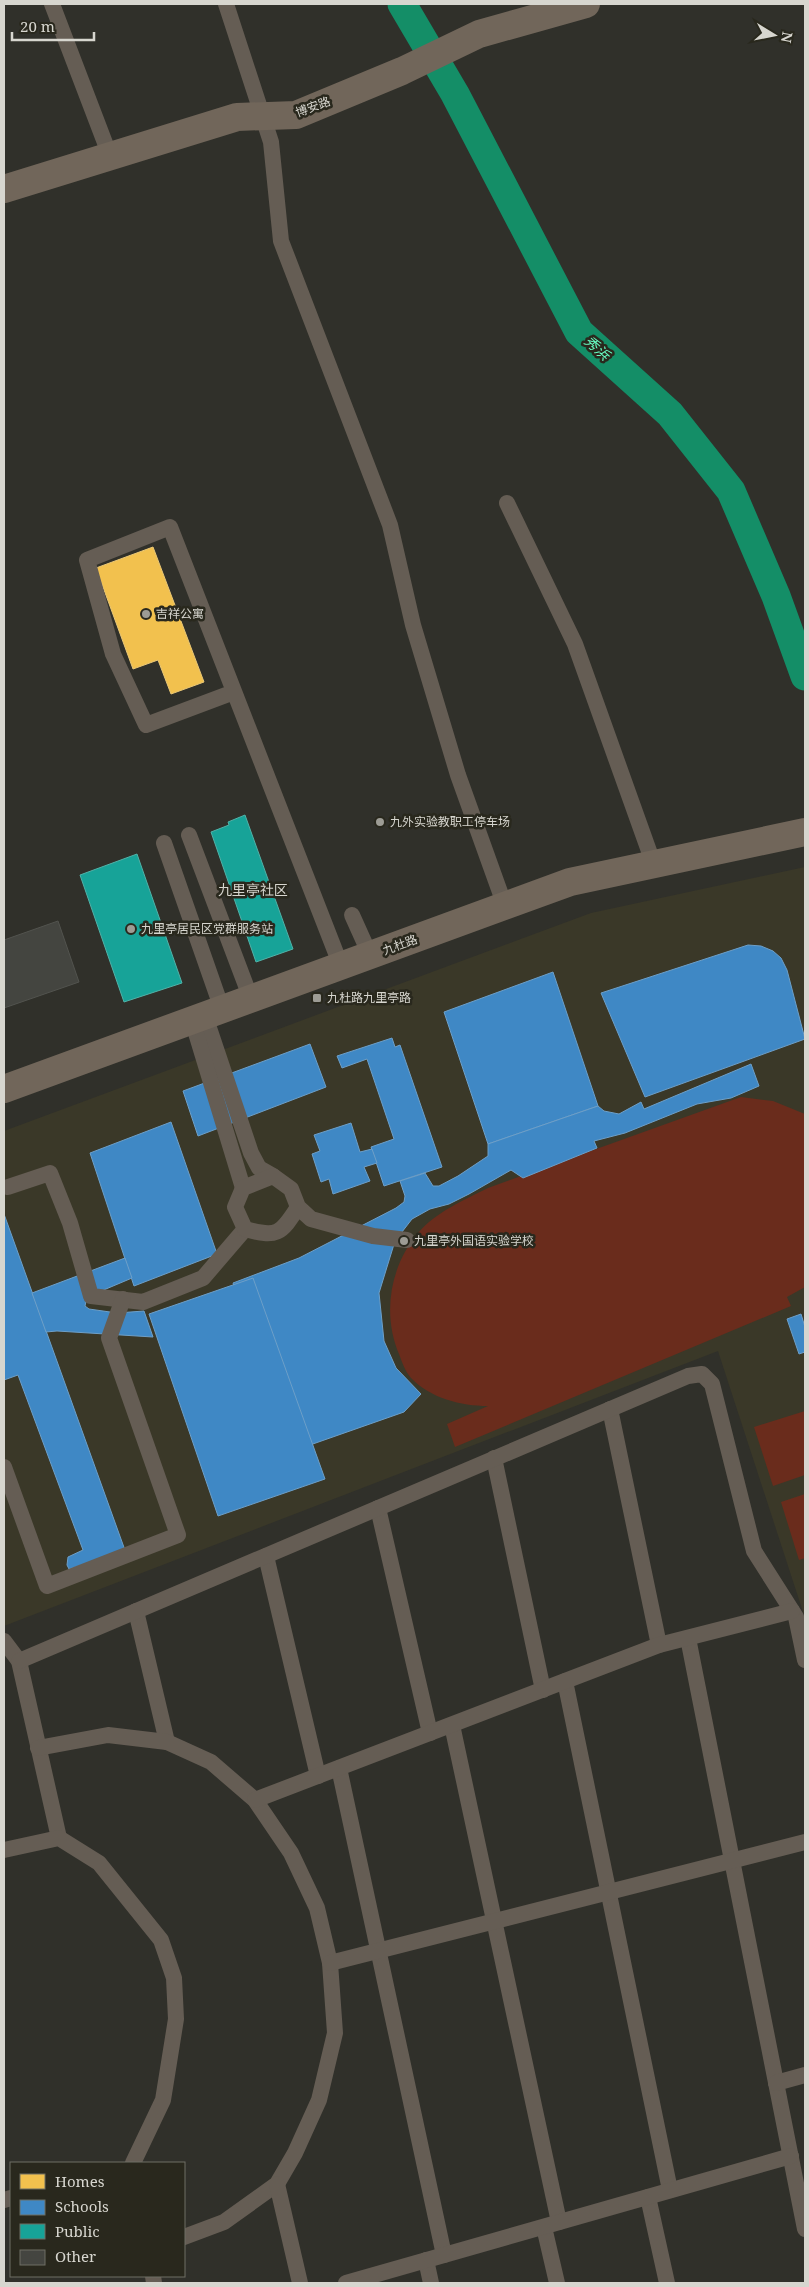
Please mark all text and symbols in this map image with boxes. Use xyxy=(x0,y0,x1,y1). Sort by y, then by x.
scale bar xyxy=(12,10,95,42)
north arrow xyxy=(749,10,799,60)
text: 20 m xyxy=(20,16,55,36)
text: N xyxy=(777,30,798,44)
street label: 博安路 xyxy=(293,92,333,121)
water label: 秀浜 xyxy=(581,331,615,365)
place label: 吉祥公寓 xyxy=(156,605,204,622)
marker: 吉祥公寓 xyxy=(140,608,152,620)
place label: 九外实验教职工停车场 xyxy=(390,813,510,830)
marker: 九外实验教职工停车场 xyxy=(374,816,386,828)
district label: 九里亭社区 xyxy=(218,880,288,899)
place label: 九里亭居民区党群服务站 xyxy=(141,920,273,937)
marker: 九里亭居民区党群服务站 xyxy=(125,923,137,935)
street label: 九杜路 xyxy=(380,930,420,959)
place label: 九杜路九里亭路 xyxy=(327,989,411,1006)
marker: 九杜路九里亭路 xyxy=(311,992,323,1004)
place label: 九里亭外国语实验学校 xyxy=(414,1232,534,1249)
marker: 九里亭外国语实验学校 xyxy=(398,1235,410,1247)
legend xyxy=(10,2162,185,2277)
text: Homes xyxy=(55,2171,105,2191)
text: Schools xyxy=(55,2196,109,2216)
text: Public xyxy=(55,2221,100,2241)
text: Other xyxy=(55,2246,96,2266)

